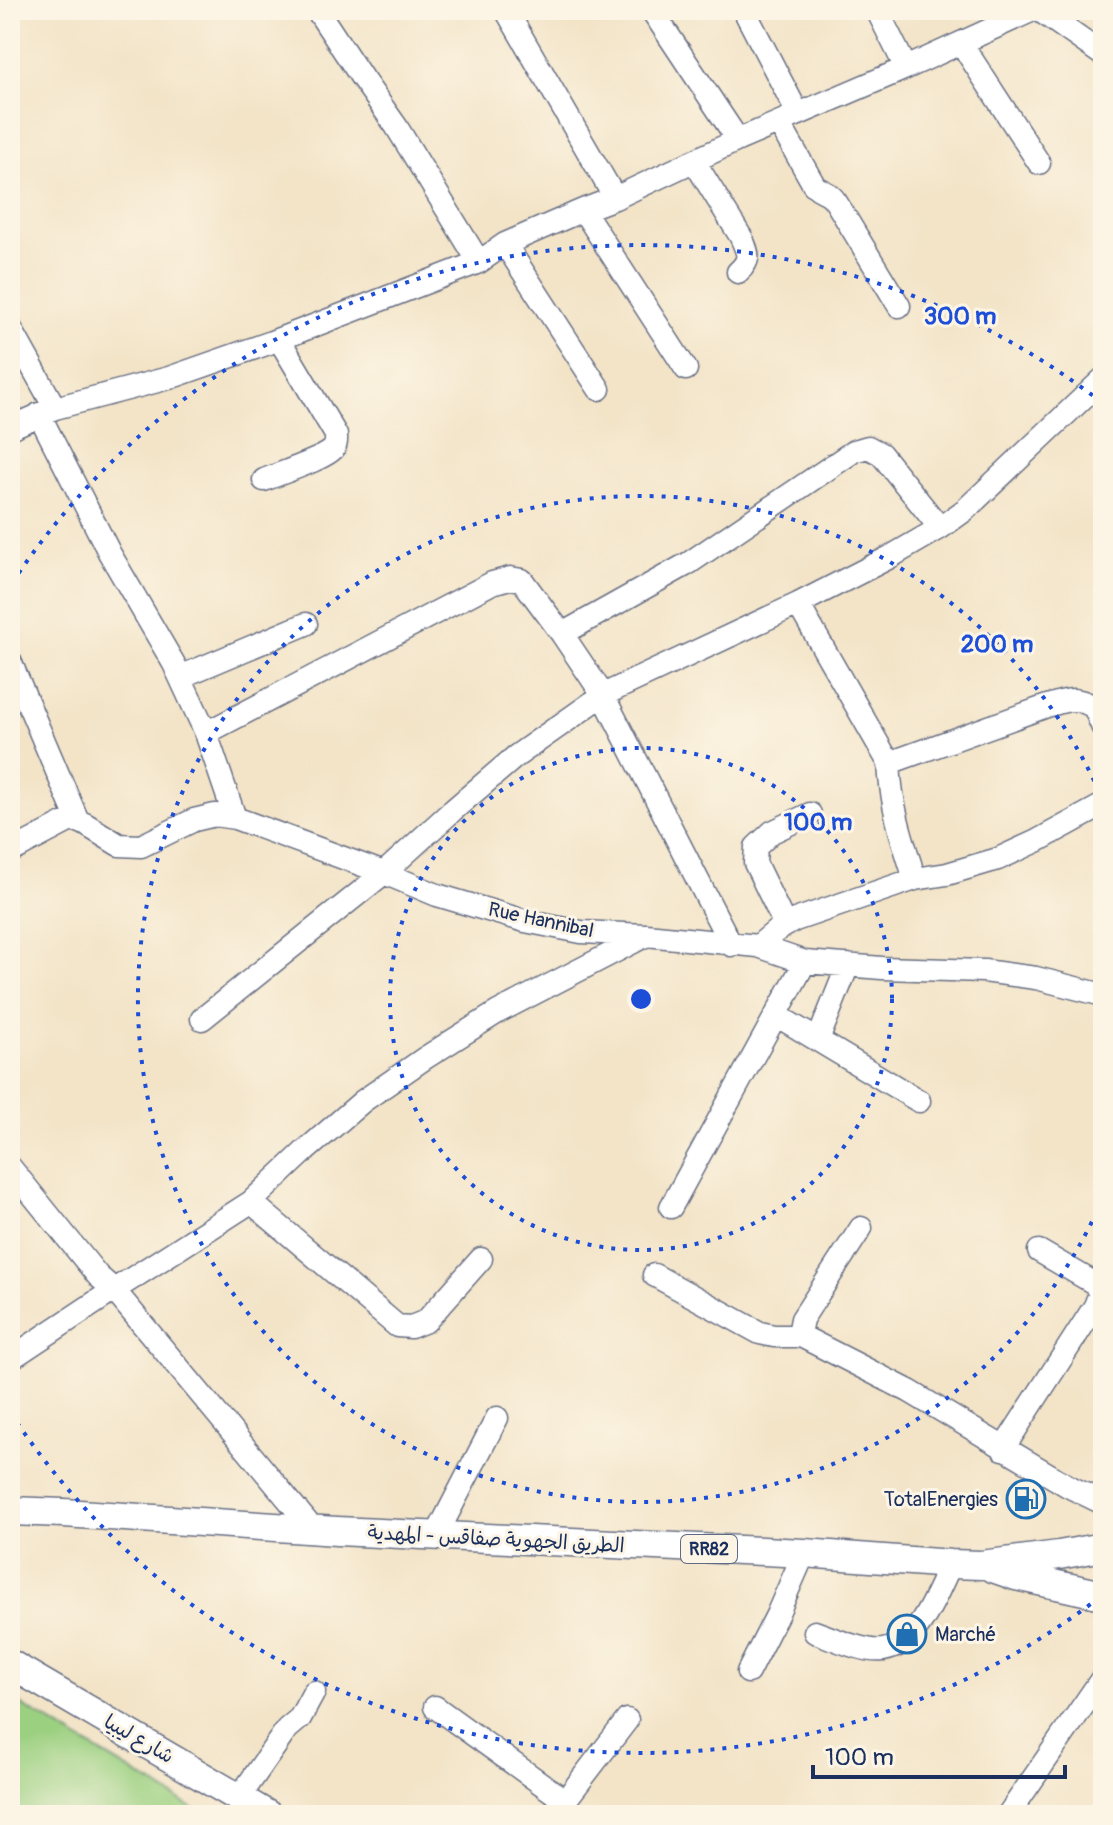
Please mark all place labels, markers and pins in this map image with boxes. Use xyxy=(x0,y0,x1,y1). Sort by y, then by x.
centre of rings xyxy=(627,985,655,1013)
fuel station icon: TotalEnergies xyxy=(1005,1478,1047,1520)
place label: TotalEnergies xyxy=(884,1487,998,1512)
shop icon: Marché xyxy=(886,1613,928,1655)
place label: Marché xyxy=(935,1622,996,1647)

